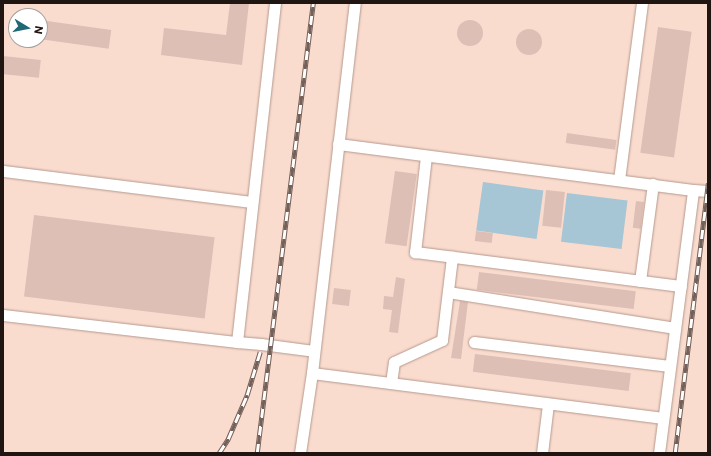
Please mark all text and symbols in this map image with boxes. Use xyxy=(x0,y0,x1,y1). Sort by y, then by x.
north arrow xyxy=(8,8,48,48)
text: N xyxy=(32,25,46,35)

